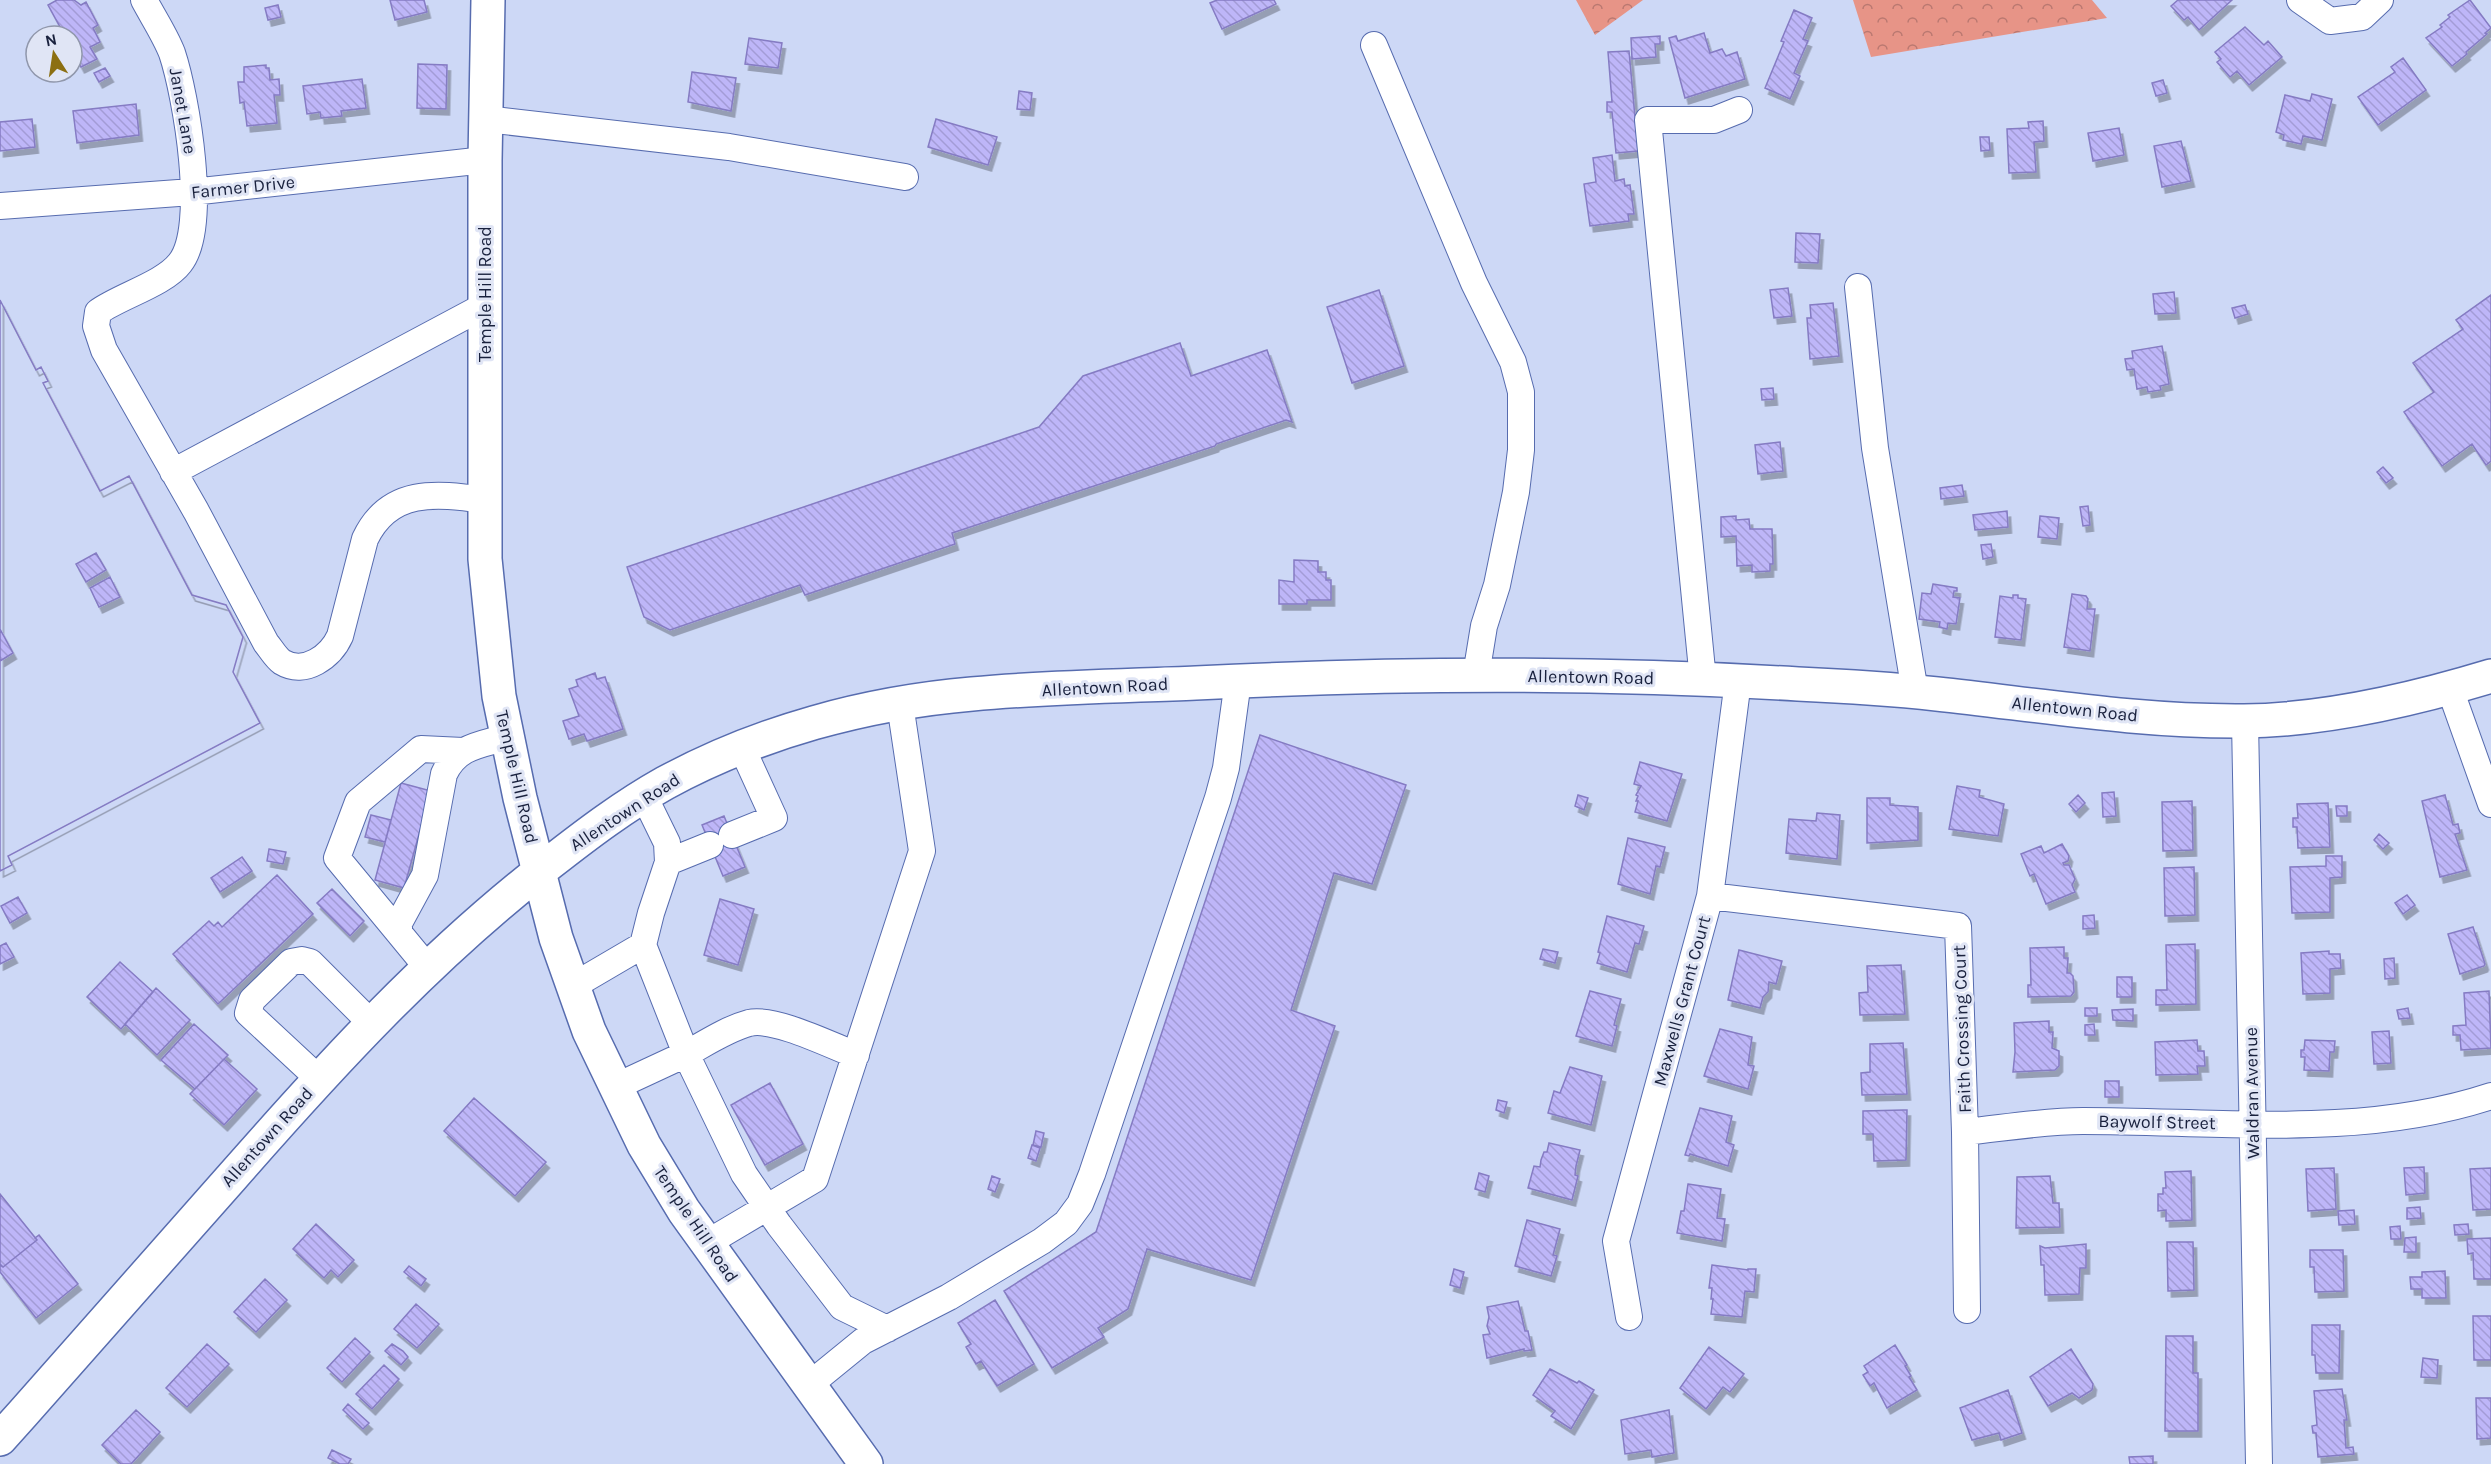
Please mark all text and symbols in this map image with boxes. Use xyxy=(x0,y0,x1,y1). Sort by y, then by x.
north arrow xyxy=(24,24,84,84)
text: N xyxy=(43,29,59,50)
street label: Janet Lane xyxy=(165,66,201,156)
street label: Farmer Drive xyxy=(190,171,296,203)
street label: Temple Hill Road xyxy=(474,226,496,362)
street label: Allentown Road xyxy=(1527,665,1655,689)
street label: Allentown Road xyxy=(1041,673,1169,701)
street label: Allentown Road xyxy=(2011,691,2139,727)
street label: Temple Hill Road xyxy=(491,708,543,846)
street label: Allentown Road xyxy=(566,768,684,856)
street label: Maxwells Grant Court xyxy=(1649,913,1715,1089)
street label: Faith Crossing Court xyxy=(1948,944,1976,1113)
street label: Waldran Avenue xyxy=(2240,1027,2264,1159)
street label: Allentown Road xyxy=(216,1083,318,1191)
street label: Baywolf Street xyxy=(2098,1110,2216,1134)
street label: Temple Hill Road xyxy=(649,1161,743,1287)

